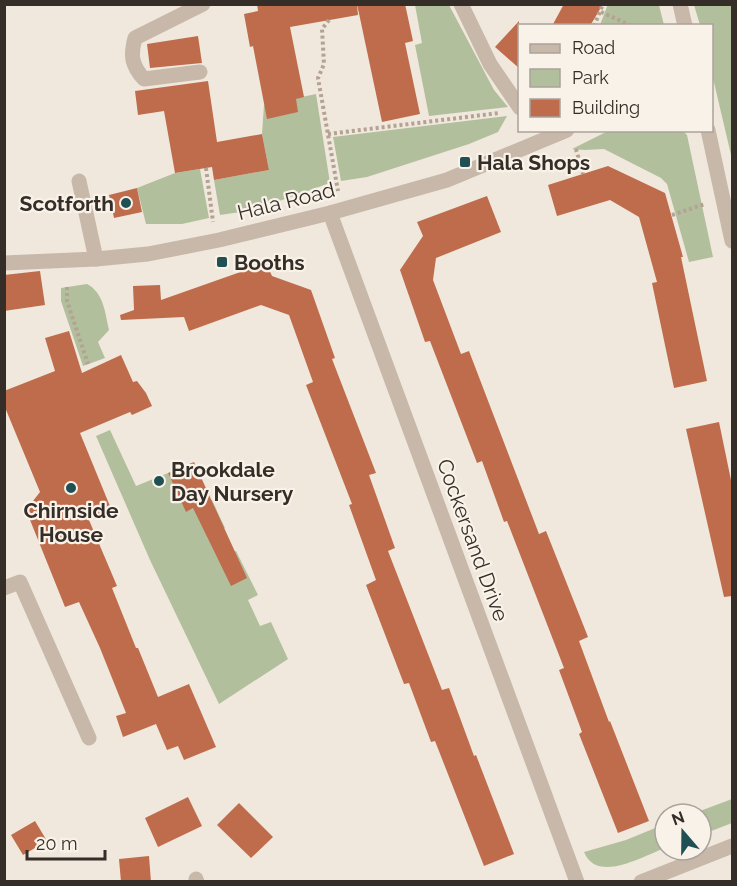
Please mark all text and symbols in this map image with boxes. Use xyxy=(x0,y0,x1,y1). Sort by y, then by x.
legend xyxy=(518,24,713,132)
text: Road xyxy=(572,37,615,58)
text: Park xyxy=(572,67,609,88)
text: Building xyxy=(572,97,640,118)
place label: Hala Shops xyxy=(477,150,590,175)
marker: Hala Shops xyxy=(458,155,472,169)
street label: Hala Road xyxy=(235,177,337,225)
place label: Scotforth xyxy=(20,191,114,216)
marker: Scotforth xyxy=(119,196,133,210)
place label: Booths xyxy=(234,250,305,275)
marker: Booths xyxy=(215,255,229,269)
street label: Cockersand Drive xyxy=(432,455,514,625)
place label: Brookdale Day Nursery xyxy=(171,457,294,506)
marker: Brookdale Day Nursery xyxy=(152,474,166,488)
marker: Chirnside House xyxy=(64,481,78,495)
place label: Chirnside House xyxy=(23,498,119,547)
north arrow xyxy=(653,802,713,862)
text: N xyxy=(669,807,687,829)
scale bar xyxy=(27,823,105,861)
text: 20 m xyxy=(36,833,78,854)

